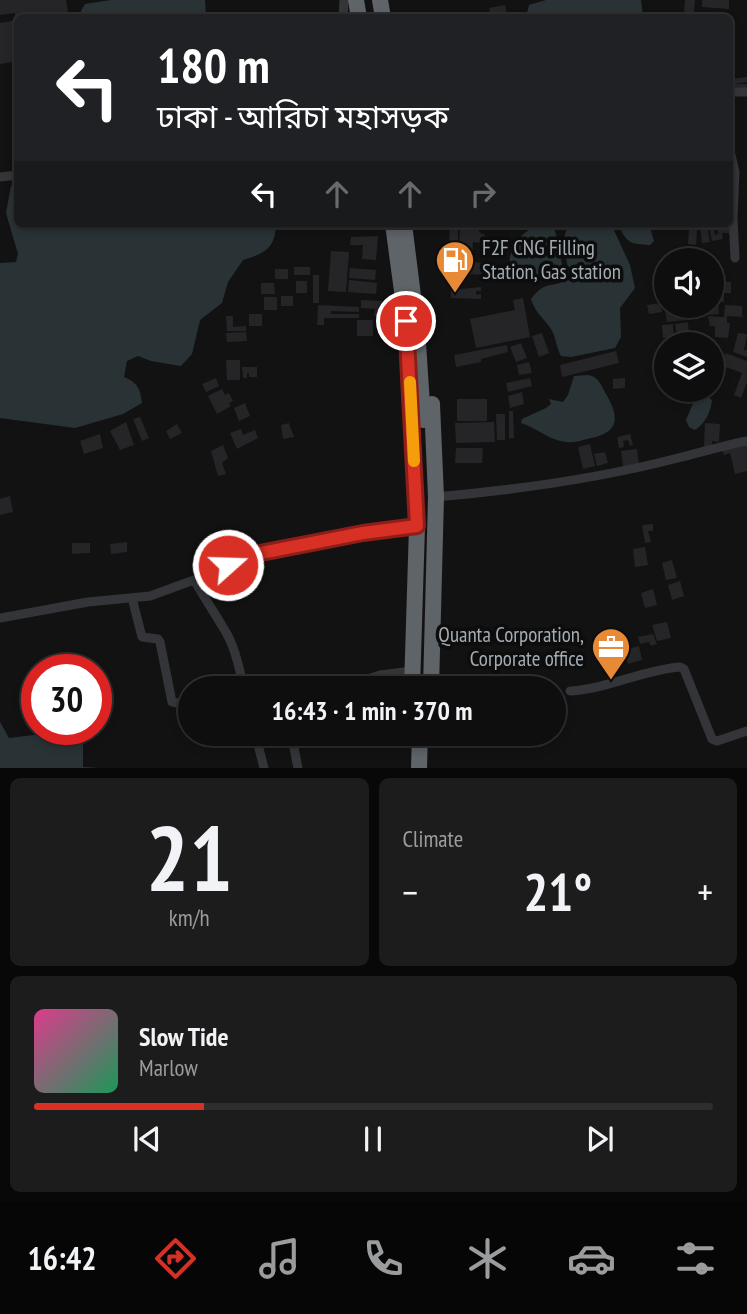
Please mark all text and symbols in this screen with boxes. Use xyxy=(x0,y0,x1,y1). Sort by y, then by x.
text: 180 m xyxy=(157,33,270,97)
icon: left xyxy=(42,42,133,133)
text: ঢাকা - আরিচা মহাসড়ক xyxy=(157,95,449,137)
icon: left xyxy=(245,175,283,213)
icon: ahead xyxy=(318,175,356,213)
icon: ahead xyxy=(391,175,429,213)
icon: right xyxy=(464,175,502,213)
place label: F2F CNG Filling Station, Gas station xyxy=(482,234,621,285)
fuel station icon: F2F CNG Filling Station, Gas station xyxy=(434,239,476,294)
map controls xyxy=(654,248,724,402)
button: sound xyxy=(654,248,724,318)
pin xyxy=(376,291,436,351)
icon: arrive xyxy=(387,302,425,340)
button: layers xyxy=(654,332,724,402)
position arrow xyxy=(191,528,265,602)
place label: Quanta Corporation, Corporate office xyxy=(438,621,584,672)
office icon: Quanta Corporation, Corporate office xyxy=(590,626,632,681)
speed limit sign: 30 xyxy=(21,654,112,745)
text: 16:43 · 1 min · 370 m xyxy=(272,694,472,727)
text: 21 xyxy=(146,798,233,916)
text: Climate xyxy=(403,824,463,853)
text: 21° xyxy=(523,858,592,925)
text: − xyxy=(403,867,418,916)
text: + xyxy=(697,867,713,916)
text: km/h xyxy=(169,903,210,932)
text: Slow Tide xyxy=(139,1020,229,1053)
text: Marlow xyxy=(139,1053,198,1082)
icon: previous xyxy=(128,1120,166,1158)
icon: pause xyxy=(354,1120,392,1158)
icon: next xyxy=(581,1120,619,1158)
icon: directions xyxy=(151,1234,200,1283)
icon: music xyxy=(255,1234,304,1283)
icon: phone xyxy=(359,1234,408,1283)
icon: climate xyxy=(463,1234,512,1283)
icon: car xyxy=(567,1234,616,1283)
icon: filters xyxy=(671,1234,720,1283)
text: 16:42 xyxy=(27,1237,97,1279)

